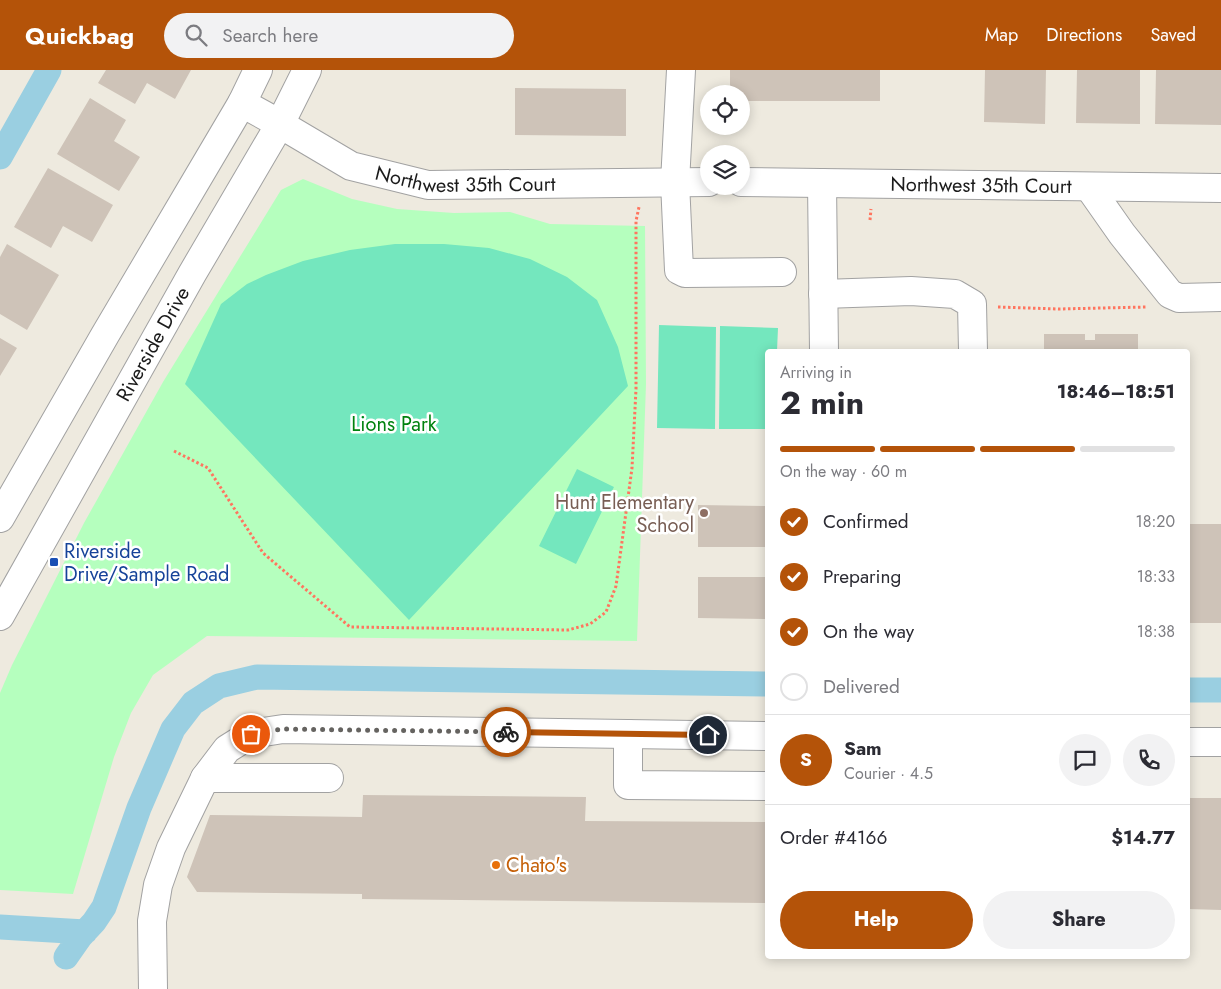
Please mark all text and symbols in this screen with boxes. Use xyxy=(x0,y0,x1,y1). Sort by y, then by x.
search box xyxy=(164,13,514,58)
text: Quickbag xyxy=(25,18,134,53)
icon: search xyxy=(182,21,210,49)
text: Search here xyxy=(222,22,318,49)
text: Map xyxy=(985,22,1018,48)
text: Directions xyxy=(1046,22,1122,48)
text: Saved xyxy=(1150,22,1196,48)
map controls xyxy=(700,85,750,195)
button: locate xyxy=(700,85,750,135)
button: layers xyxy=(700,145,750,195)
street label: Northwest 35th Court xyxy=(372,158,556,200)
street label: Northwest 35th Court xyxy=(890,170,1072,201)
street label: Riverside Drive xyxy=(109,281,197,407)
text: Arriving in xyxy=(780,361,852,384)
text: 18:46–18:51 xyxy=(1057,378,1175,405)
text: 2 min xyxy=(780,380,864,426)
park label: Lions Park xyxy=(351,410,437,439)
text: On the way · 60 m xyxy=(780,460,907,483)
place label: Hunt Elementary School xyxy=(555,488,694,540)
marker: Hunt Elementary School xyxy=(698,507,710,519)
icon: check xyxy=(780,508,808,536)
text: Confirmed xyxy=(823,508,909,535)
text: 18:20 xyxy=(1136,510,1175,533)
place label: Riverside Drive/Sample Road xyxy=(64,537,229,589)
marker: Riverside Drive/Sample Road xyxy=(48,556,60,568)
icon: check xyxy=(780,563,808,591)
text: Preparing xyxy=(823,563,901,590)
text: 18:33 xyxy=(1137,565,1175,588)
icon: check xyxy=(780,618,808,646)
text: On the way xyxy=(823,618,914,645)
text: 18:38 xyxy=(1137,620,1175,643)
text: Delivered xyxy=(823,673,900,700)
courier xyxy=(481,707,531,757)
pin xyxy=(230,713,272,755)
pin xyxy=(687,714,729,756)
icon: bike xyxy=(492,718,520,746)
icon: bag xyxy=(237,720,265,748)
icon: home xyxy=(694,721,722,749)
button: chat xyxy=(1059,734,1111,786)
button: phone xyxy=(1123,734,1175,786)
text: Sam xyxy=(844,735,882,762)
text: S xyxy=(800,746,812,773)
text: Courier · 4.5 xyxy=(844,762,933,785)
text: Order #4166 xyxy=(780,824,887,851)
text: $14.77 xyxy=(1111,824,1175,851)
place label: Chato's xyxy=(506,851,567,880)
marker: Chato's xyxy=(490,859,502,871)
button: Help xyxy=(780,891,973,949)
button: Share xyxy=(983,891,1175,949)

